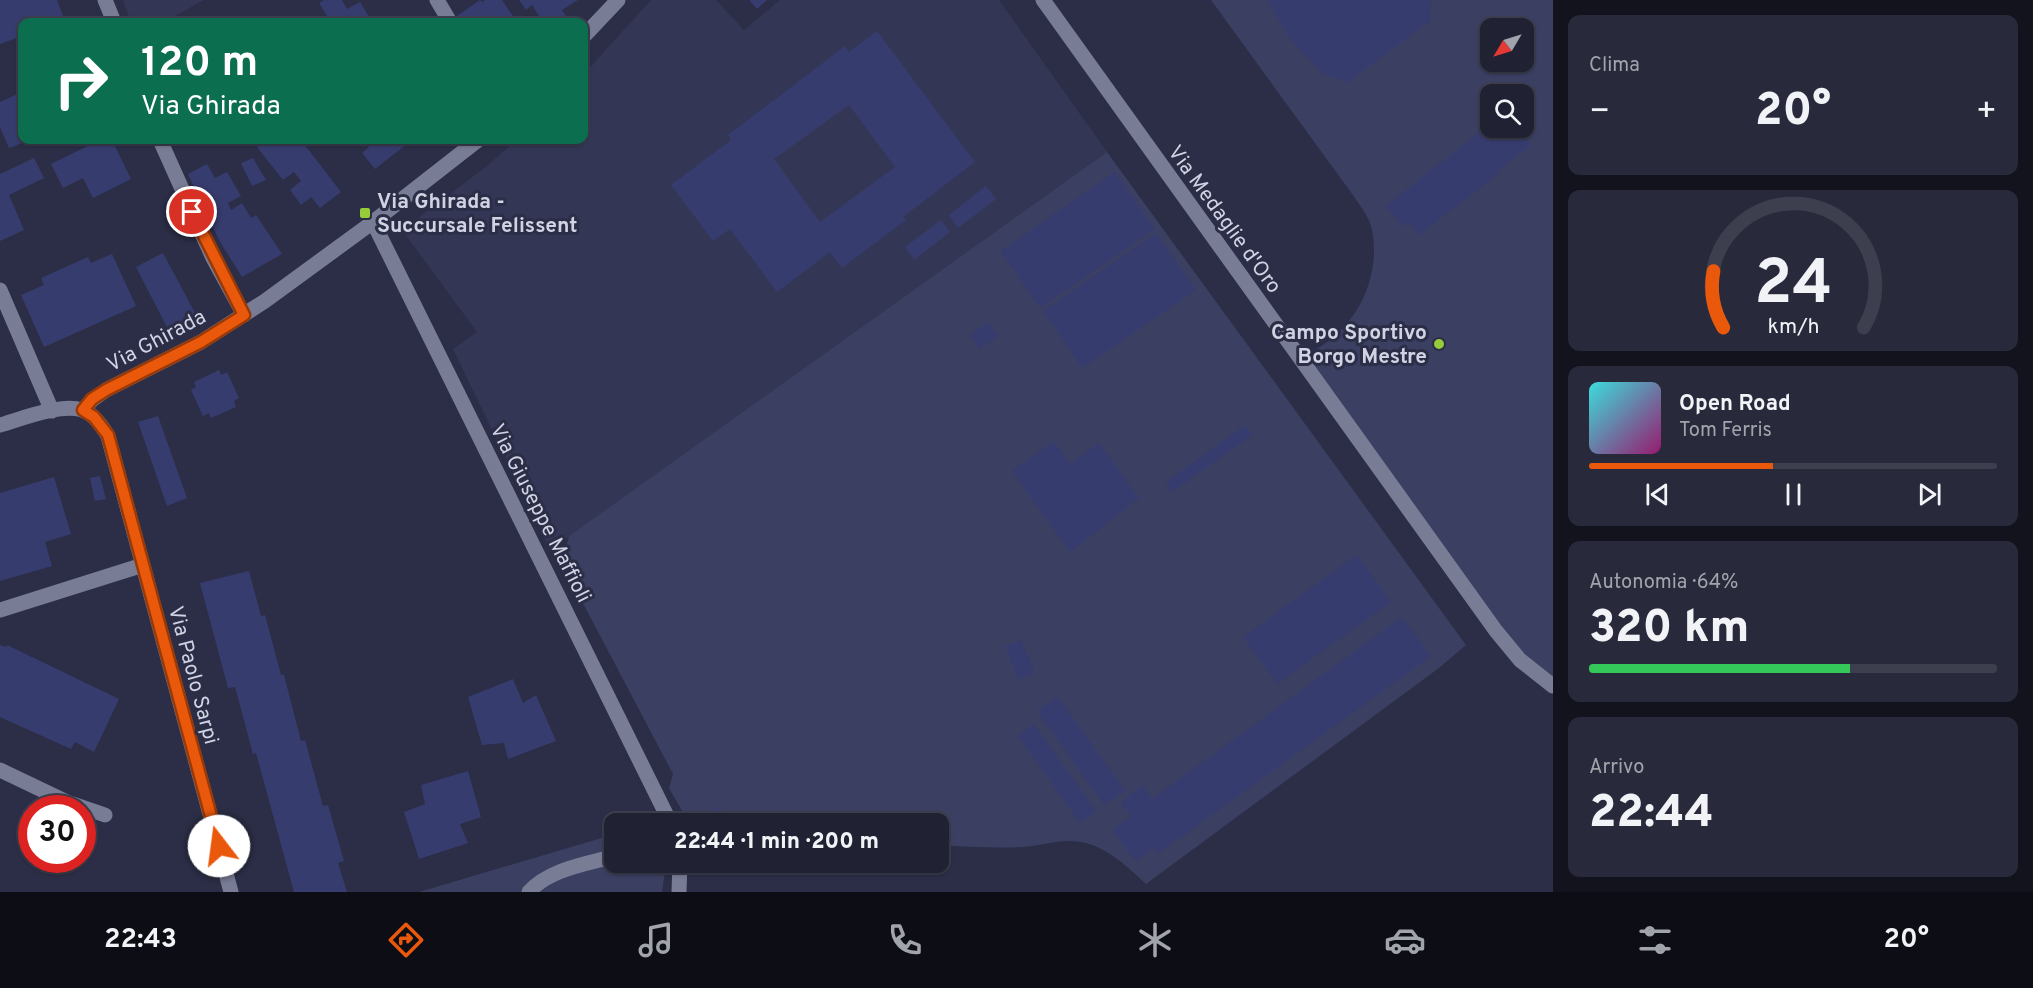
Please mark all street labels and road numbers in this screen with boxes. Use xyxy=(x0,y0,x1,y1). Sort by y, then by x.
street label: Via Medaglie d'Oro xyxy=(1161,140,1287,299)
street label: Via Ghirada xyxy=(102,304,211,379)
street label: Via Giuseppe Maffioli xyxy=(483,420,596,608)
street label: Via Paolo Sarpi xyxy=(161,603,224,748)

